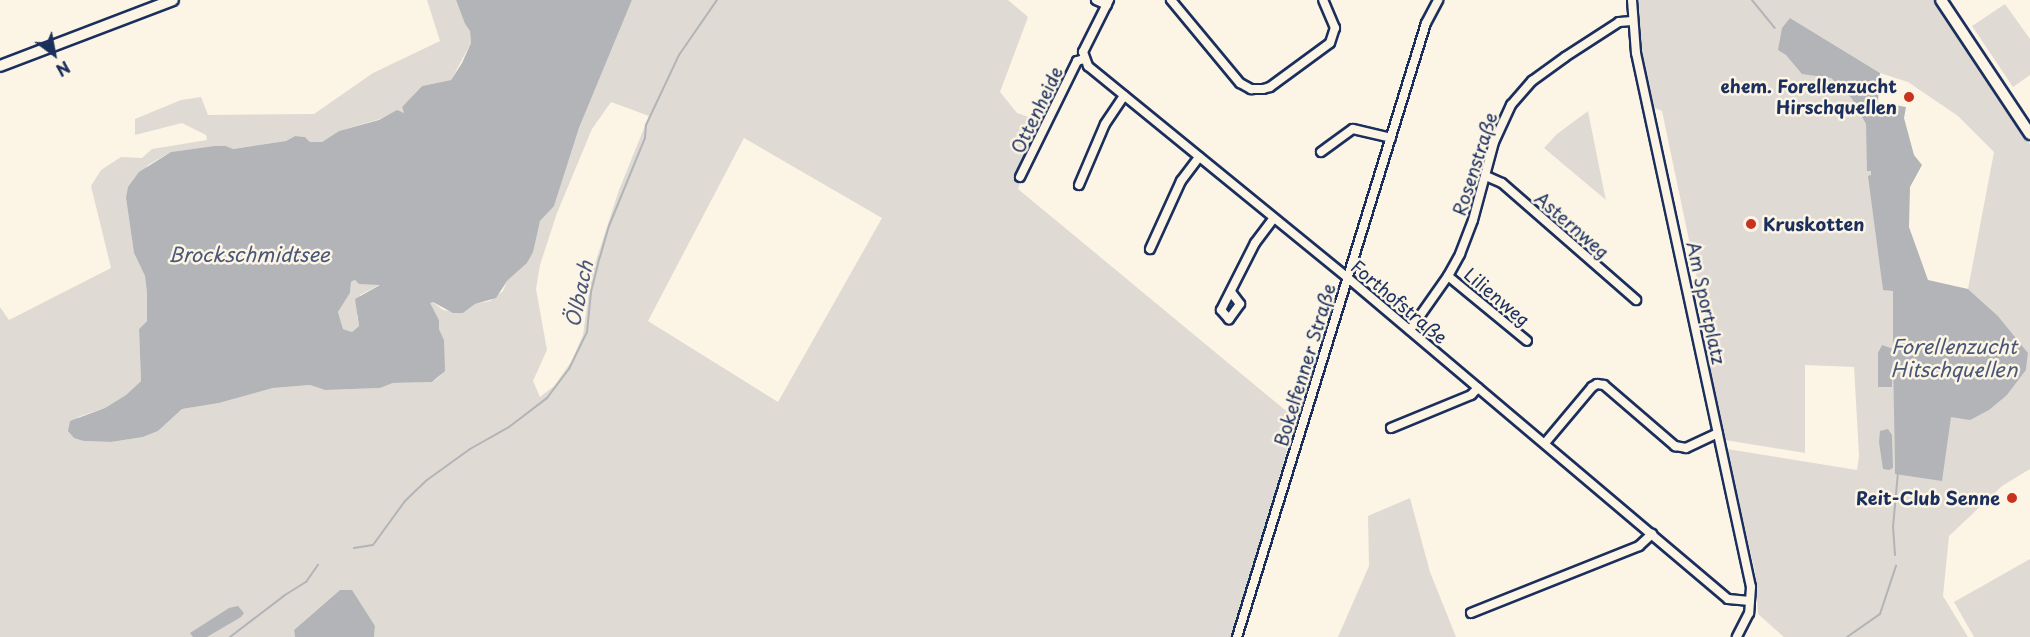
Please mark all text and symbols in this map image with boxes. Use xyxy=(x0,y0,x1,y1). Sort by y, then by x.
north arrow xyxy=(24,24,84,84)
text: N xyxy=(52,56,75,83)
street label: Ottenheide xyxy=(1007,63,1067,157)
place label: ehem. Forellenzucht Hirschquellen xyxy=(1720,76,1897,118)
marker: ehem. Forellenzucht Hirschquellen xyxy=(1902,90,1916,104)
street label: Rosenstraße xyxy=(1448,110,1502,218)
street label: Asternweg xyxy=(1531,187,1613,263)
place label: Kruskotten xyxy=(1763,213,1864,235)
marker: Kruskotten xyxy=(1744,217,1758,231)
street label: Am Sportplatz xyxy=(1682,240,1730,366)
water label: Brockschmidtsee xyxy=(168,242,330,266)
street label: Forthofstraße xyxy=(1347,256,1451,348)
water label: Ölbach xyxy=(560,259,598,329)
street label: Lilienweg xyxy=(1460,263,1534,331)
street label: Bokelfenner Straße xyxy=(1270,281,1340,449)
water label: Forellenzucht Hitschquellen xyxy=(1891,334,2017,381)
place label: Reit-Club Senne xyxy=(1856,487,2000,509)
marker: Reit-Club Senne xyxy=(2005,491,2019,505)

